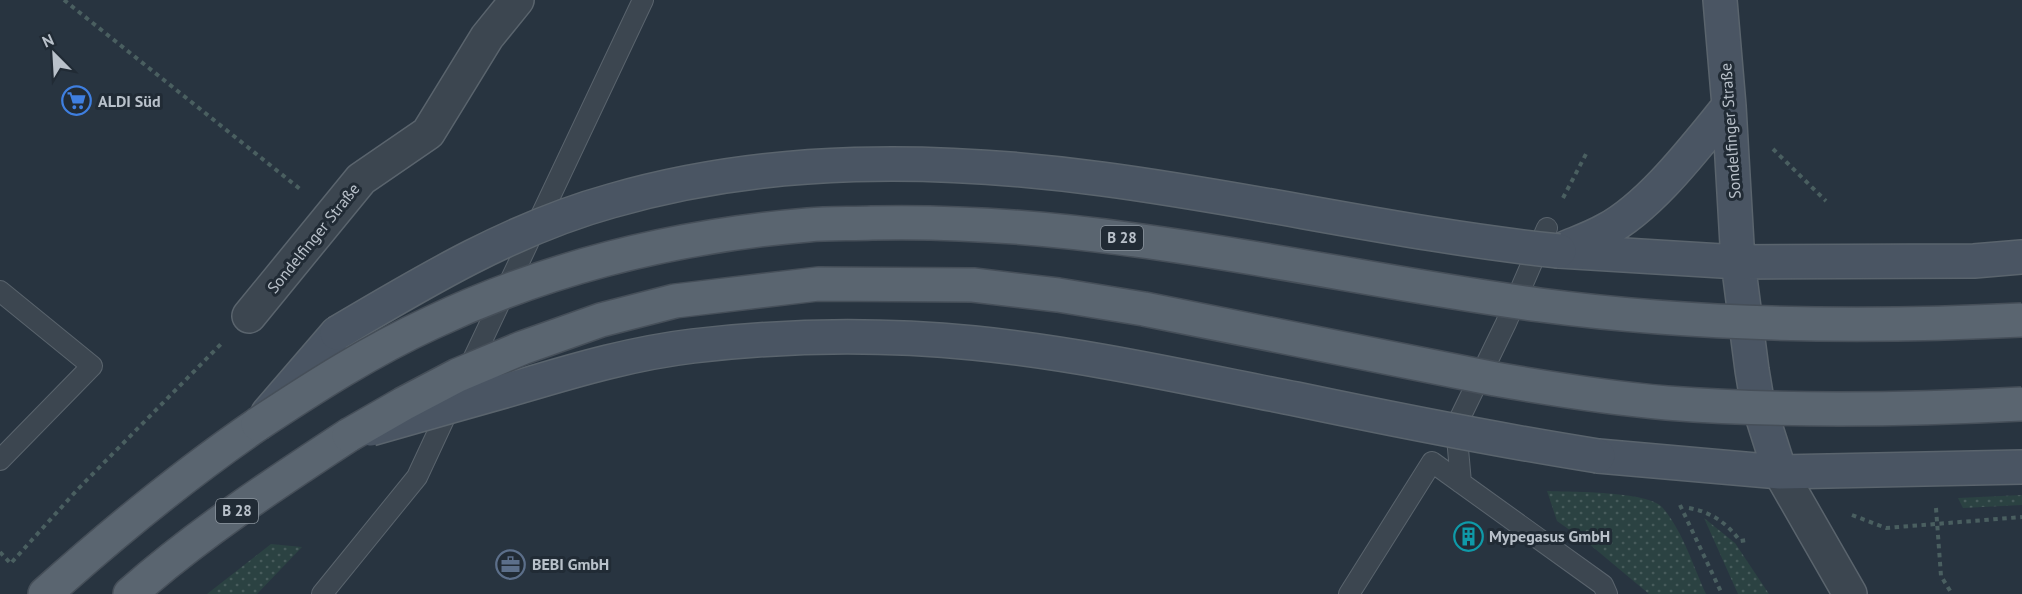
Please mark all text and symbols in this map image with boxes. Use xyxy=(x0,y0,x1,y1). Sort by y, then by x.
north arrow xyxy=(24,24,84,84)
text: N xyxy=(39,29,57,52)
street label: Sondelfinger Straße xyxy=(1715,62,1745,200)
supermarket icon: ALDI Süd xyxy=(61,85,93,117)
place label: ALDI Süd xyxy=(98,91,161,111)
street label: Sondelfinger Straße xyxy=(262,179,364,297)
road number: B 28 xyxy=(1101,226,1143,250)
road number: B 28 xyxy=(216,499,258,523)
building icon: Mypegasus GmbH xyxy=(1452,520,1484,552)
place label: Mypegasus GmbH xyxy=(1489,526,1610,546)
office icon: BEBI GmbH xyxy=(495,548,527,580)
place label: BEBI GmbH xyxy=(532,554,609,574)

